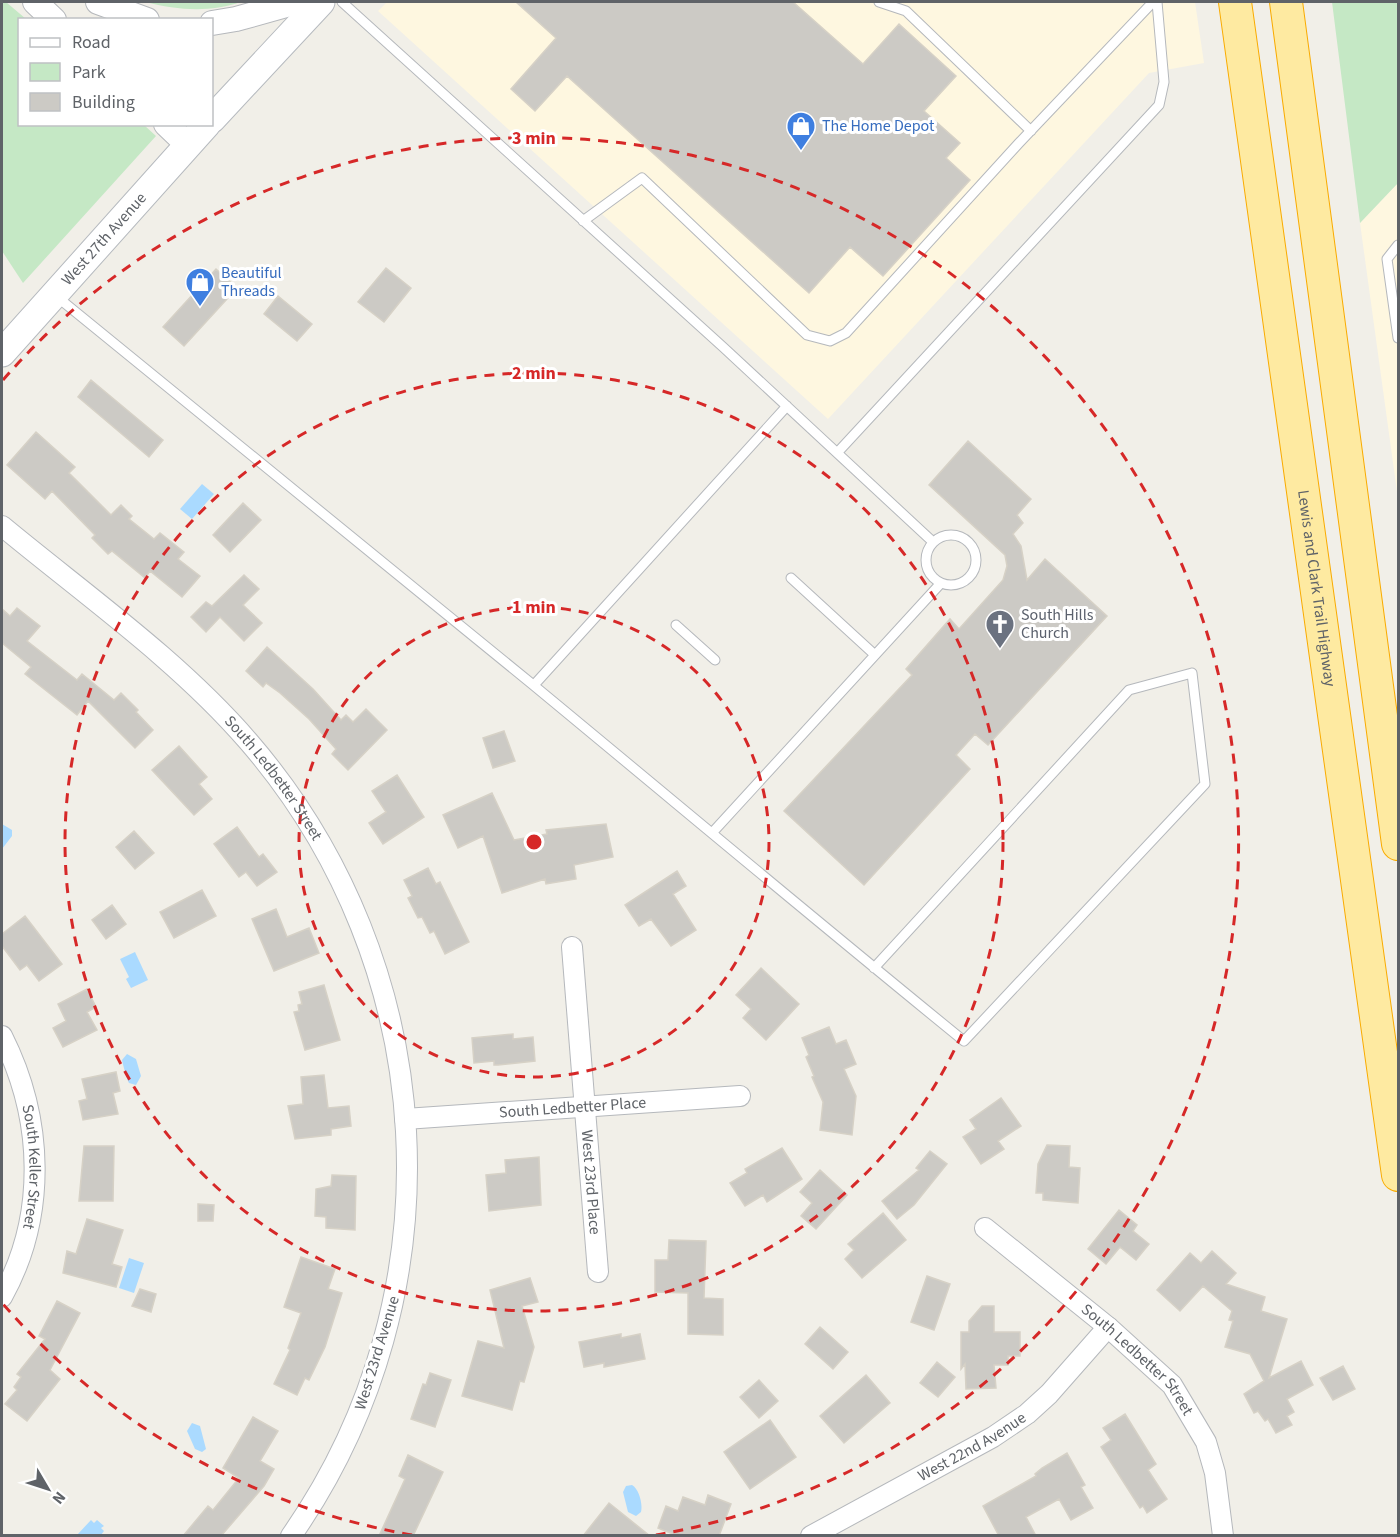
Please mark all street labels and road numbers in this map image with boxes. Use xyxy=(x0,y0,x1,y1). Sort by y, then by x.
street label: West 27th Avenue xyxy=(56,188,152,290)
street label: Lewis and Clark Trail Highway xyxy=(1292,489,1341,689)
street label: South Ledbetter Street xyxy=(219,711,328,845)
street label: South Ledbetter Place xyxy=(498,1091,647,1124)
street label: South Keller Street xyxy=(16,1102,46,1232)
street label: West 23rd Place xyxy=(576,1129,606,1236)
street label: West 23rd Avenue xyxy=(349,1293,405,1413)
street label: South Ledbetter Street xyxy=(1076,1299,1199,1420)
street label: West 22nd Avenue xyxy=(914,1407,1030,1487)

